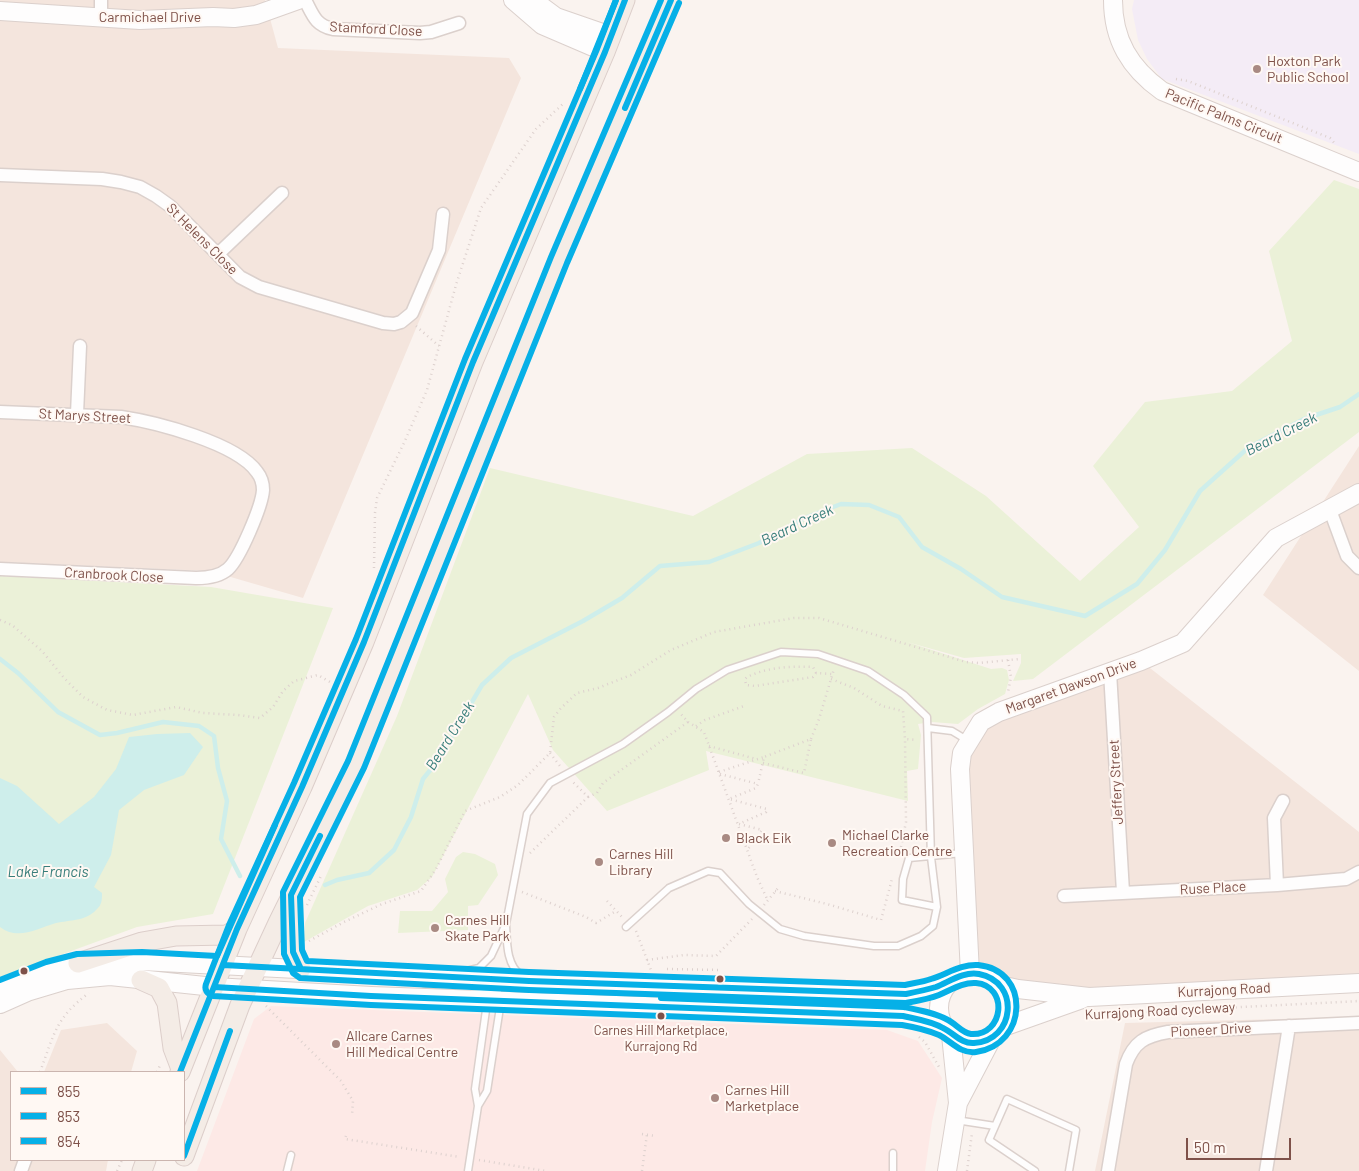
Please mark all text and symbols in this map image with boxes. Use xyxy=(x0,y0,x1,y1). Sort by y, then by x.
street label: Carmichael Drive xyxy=(99,9,201,25)
street label: Stamford Close xyxy=(329,18,423,40)
place label: Hoxton Park Public School xyxy=(1267,53,1349,85)
marker: Hoxton Park Public School xyxy=(1251,63,1263,75)
street label: Pacific Palms Circuit xyxy=(1163,85,1285,147)
street label: St Helens Close xyxy=(163,200,241,278)
street label: St Marys Street xyxy=(38,405,132,427)
water label: Beard Creek xyxy=(1242,408,1320,460)
water label: Beard Creek xyxy=(758,500,836,550)
street label: Cranbrook Close xyxy=(64,564,164,586)
street label: Margaret Dawson Drive xyxy=(1003,654,1139,718)
water label: Beard Creek xyxy=(422,698,478,774)
street label: Jeffery Street xyxy=(1105,739,1127,825)
place label: Michael Clarke Recreation Centre xyxy=(842,827,953,860)
place label: Black Eik xyxy=(736,830,791,846)
marker: Black Eik xyxy=(720,832,732,844)
marker: Michael Clarke Recreation Centre xyxy=(826,837,838,849)
place label: Carnes Hill Library xyxy=(609,846,673,879)
marker: Carnes Hill Library xyxy=(593,856,605,868)
water label: Lake Francis xyxy=(7,863,89,881)
street label: Ruse Place xyxy=(1179,878,1247,898)
place label: Carnes Hill Skate Park xyxy=(445,912,510,944)
marker: Carnes Hill Skate Park xyxy=(429,922,441,934)
unlabelled marker xyxy=(19,966,29,976)
unlabelled marker xyxy=(715,974,725,984)
street label: Kurrajong Road xyxy=(1177,979,1271,1001)
street label: Kurrajong Road cycleway xyxy=(1084,999,1236,1023)
marker: Carnes Hill Marketplace, Kurrajong Rd xyxy=(656,1011,666,1021)
street label: Pioneer Drive xyxy=(1170,1019,1252,1041)
place label: Carnes Hill Marketplace, Kurrajong Rd xyxy=(594,1023,728,1054)
place label: Allcare Carnes Hill Medical Centre xyxy=(346,1028,458,1060)
marker: Allcare Carnes Hill Medical Centre xyxy=(330,1038,342,1050)
legend xyxy=(10,1071,185,1161)
text: 855 xyxy=(57,1082,80,1100)
place label: Carnes Hill Marketplace xyxy=(725,1082,799,1114)
marker: Carnes Hill Marketplace xyxy=(709,1092,721,1104)
text: 853 xyxy=(57,1107,80,1125)
scale bar xyxy=(1189,1128,1294,1160)
text: 854 xyxy=(57,1132,81,1150)
text: 50 m xyxy=(1194,1138,1226,1156)

